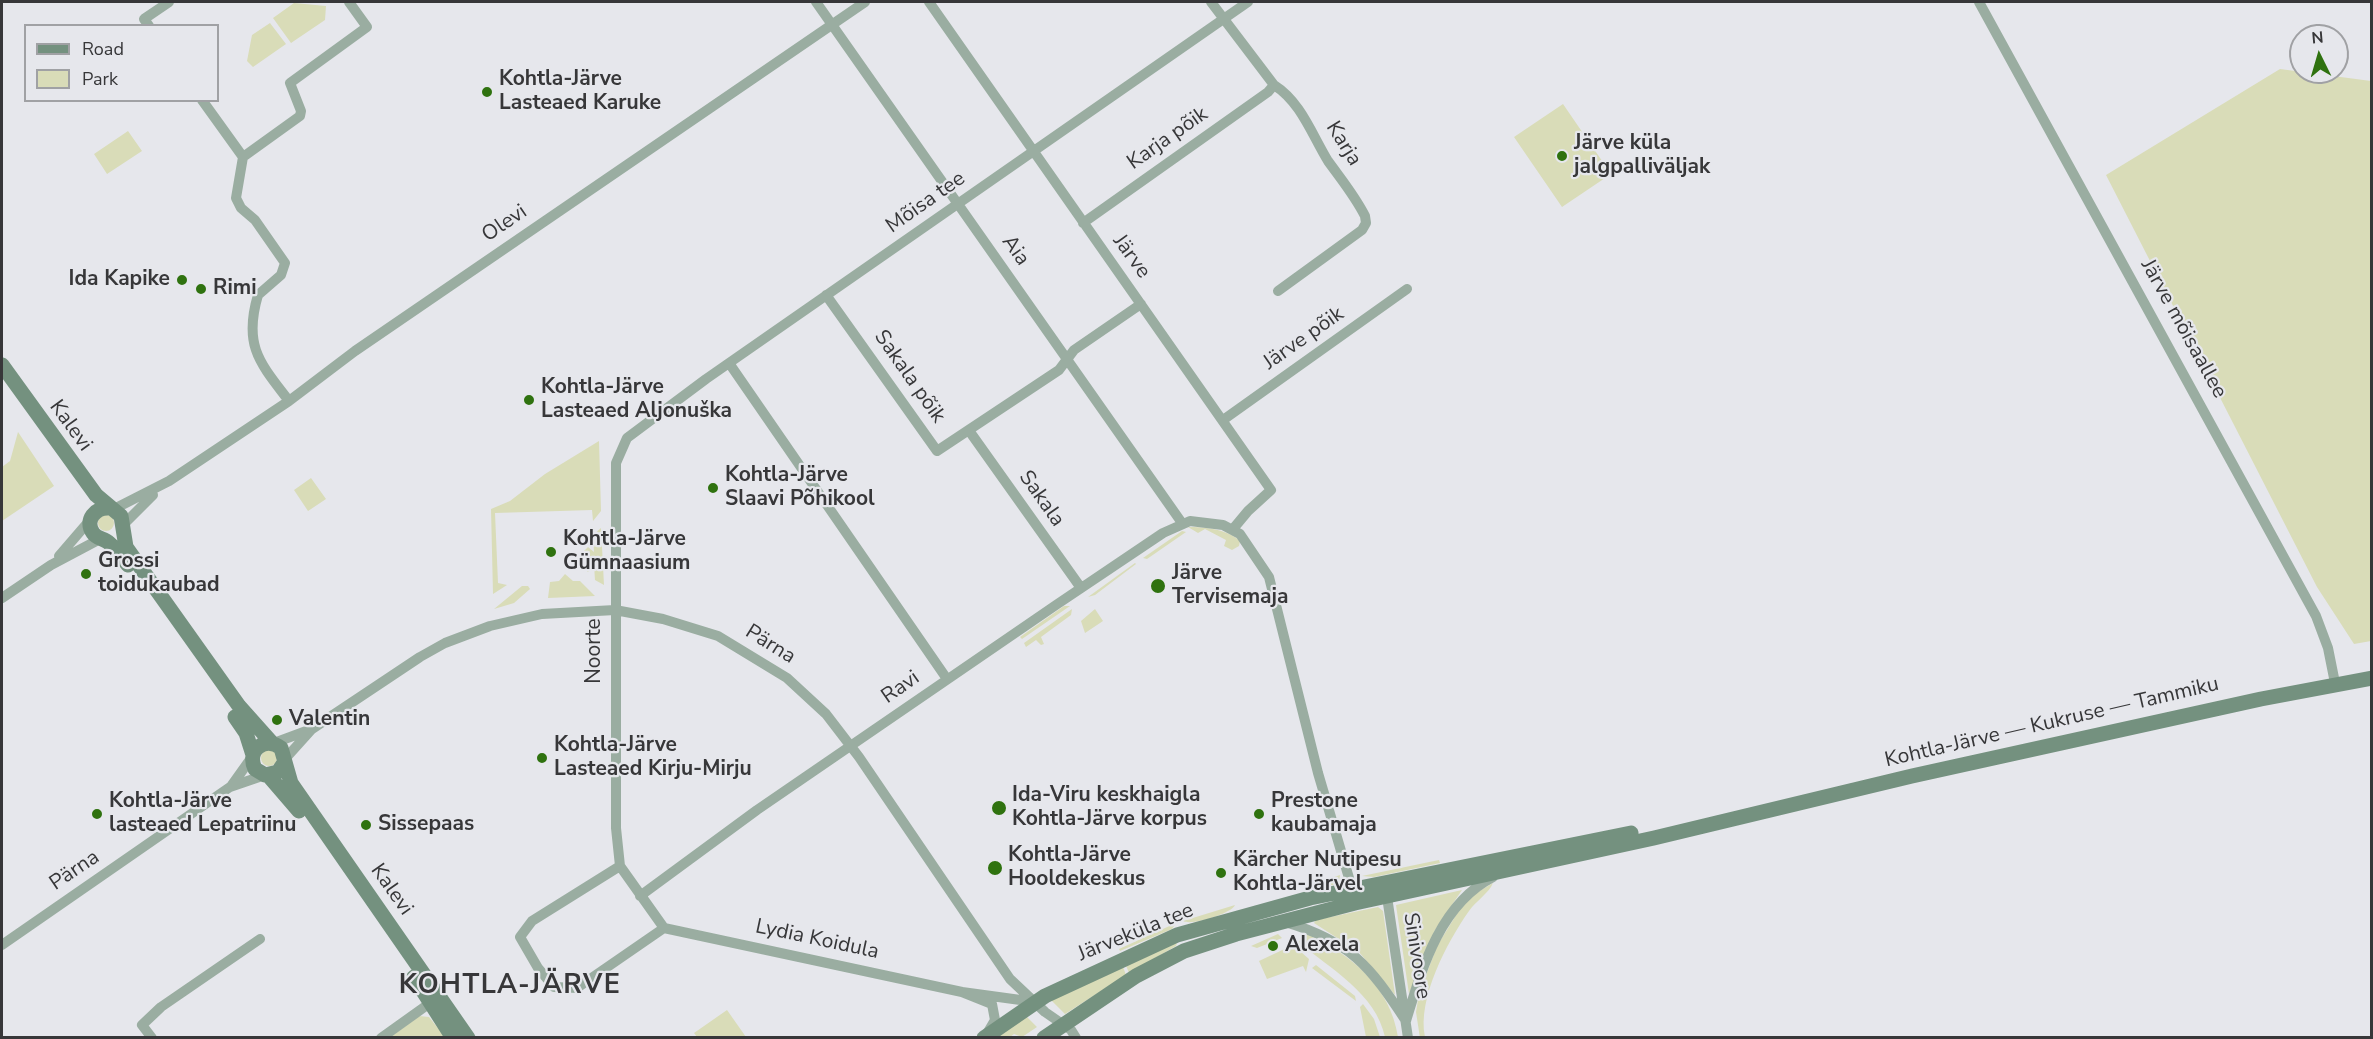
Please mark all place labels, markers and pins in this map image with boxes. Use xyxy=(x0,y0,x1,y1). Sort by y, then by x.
place label: Kohtla-Järve Lasteaed Karuke xyxy=(499,67,661,117)
marker: Kohtla-Järve Lasteaed Karuke xyxy=(480,85,494,99)
place label: Järve küla jalgpalliväljak xyxy=(1574,131,1710,181)
marker: Järve küla jalgpalliväljak xyxy=(1555,149,1569,163)
place label: Ida Kapike xyxy=(69,267,170,293)
marker: Ida Kapike xyxy=(175,273,189,287)
place label: Rimi xyxy=(213,276,257,302)
marker: Rimi xyxy=(194,282,208,296)
place label: Kohtla-Järve Lasteaed Aljonuška xyxy=(541,375,732,425)
marker: Kohtla-Järve Lasteaed Aljonuška xyxy=(522,393,536,407)
place label: Kohtla-Järve Slaavi Põhikool xyxy=(725,463,875,513)
marker: Kohtla-Järve Slaavi Põhikool xyxy=(706,481,720,495)
place label: Kohtla-Järve Gümnaasium xyxy=(563,527,690,577)
marker: Kohtla-Järve Gümnaasium xyxy=(544,545,558,559)
place label: Grossi toidukaubad xyxy=(98,549,220,599)
place label: Järve Tervisemaja xyxy=(1172,561,1289,611)
marker: Grossi toidukaubad xyxy=(79,567,93,581)
marker: Järve Tervisemaja xyxy=(1149,577,1167,595)
place label: Valentin xyxy=(289,707,370,733)
marker: Valentin xyxy=(270,713,284,727)
place label: Kohtla-Järve Lasteaed Kirju-Mirju xyxy=(554,733,752,783)
marker: Kohtla-Järve Lasteaed Kirju-Mirju xyxy=(535,751,549,765)
place label: Ida-Viru keskhaigla Kohtla-Järve korpus xyxy=(1012,783,1207,833)
place label: Kohtla-Järve lasteaed Lepatriinu xyxy=(109,789,296,839)
place label: Prestone kaubamaja xyxy=(1271,789,1377,839)
marker: Ida-Viru keskhaigla Kohtla-Järve korpus xyxy=(990,799,1008,817)
marker: Kohtla-Järve lasteaed Lepatriinu xyxy=(90,807,104,821)
marker: Prestone kaubamaja xyxy=(1252,807,1266,821)
place label: Sissepaas xyxy=(378,812,474,838)
marker: Sissepaas xyxy=(359,818,373,832)
place label: Kohtla-Järve Hooldekeskus xyxy=(1008,843,1145,893)
place label: Kärcher Nutipesu Kohtla-Järvel xyxy=(1233,848,1402,898)
marker: Kohtla-Järve Hooldekeskus xyxy=(986,859,1004,877)
marker: Kärcher Nutipesu Kohtla-Järvel xyxy=(1214,866,1228,880)
place label: Alexela xyxy=(1285,933,1359,959)
marker: Alexela xyxy=(1266,939,1280,953)

